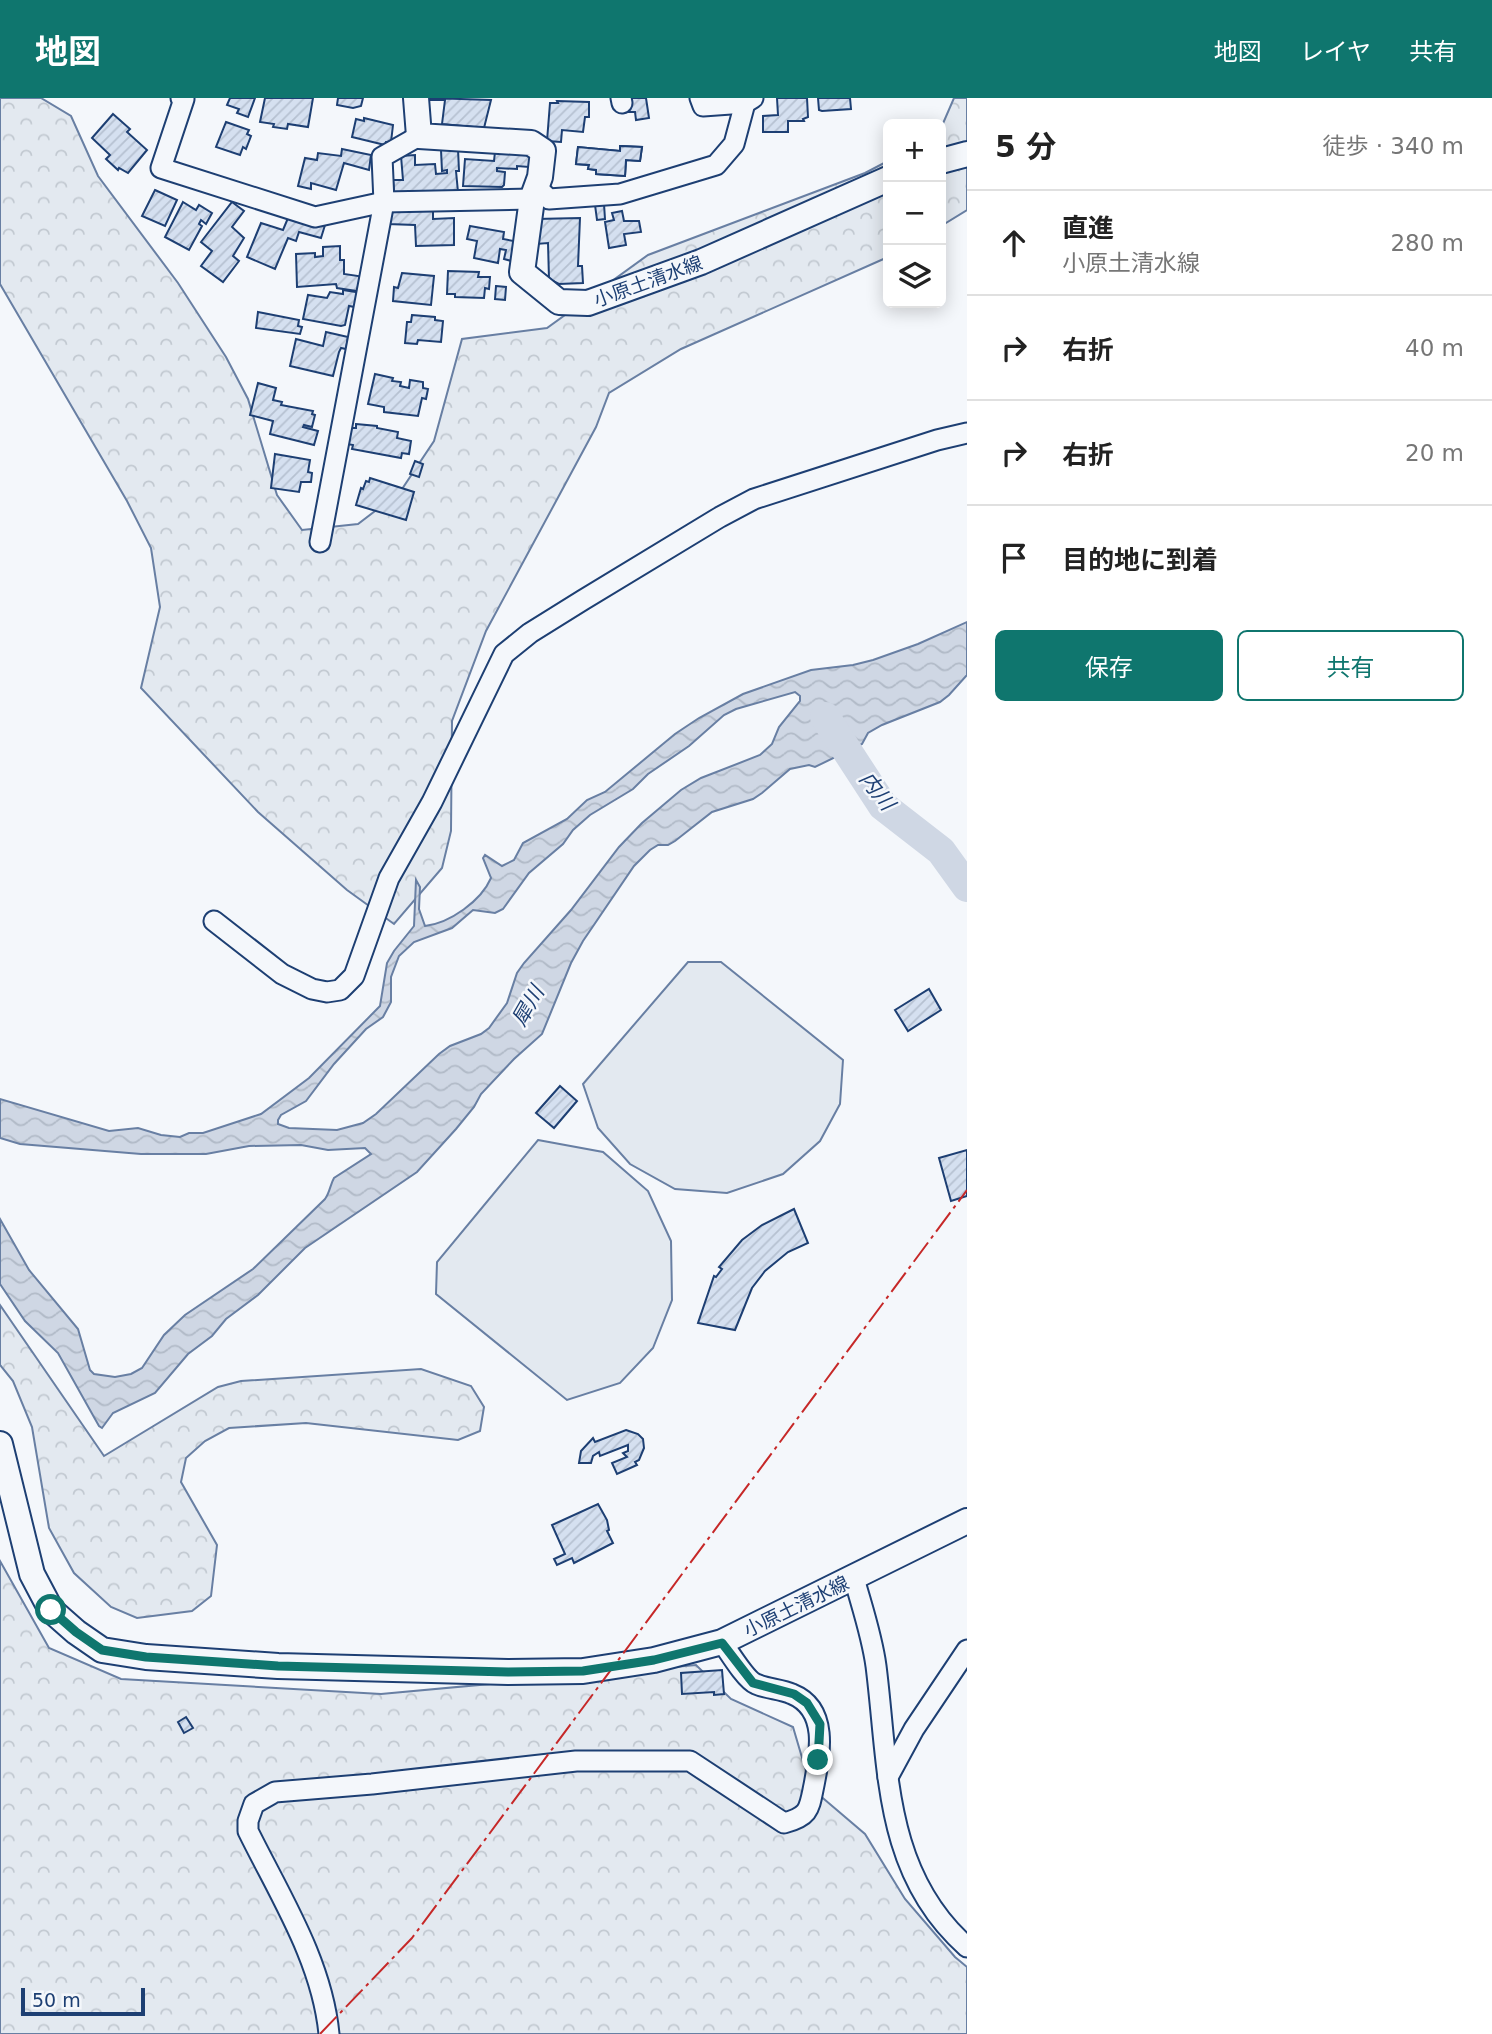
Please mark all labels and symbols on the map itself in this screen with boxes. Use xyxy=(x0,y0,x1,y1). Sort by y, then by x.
street label: 小原土清水線 xyxy=(591,251,705,311)
water label: 内川 xyxy=(855,767,901,817)
water label: 犀川 xyxy=(507,980,550,1030)
street label: 小原土清水線 xyxy=(740,1571,852,1641)
route start xyxy=(35,1594,66,1625)
route end xyxy=(802,1744,833,1775)
scale bar xyxy=(21,1985,145,2017)

